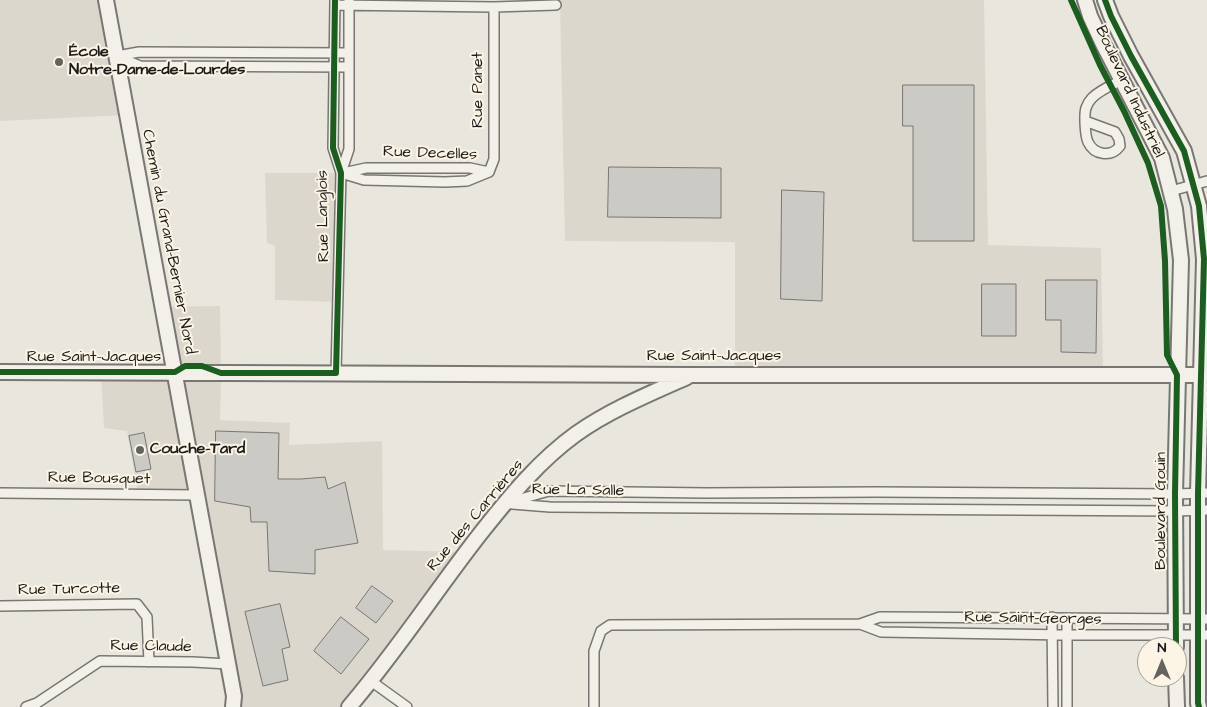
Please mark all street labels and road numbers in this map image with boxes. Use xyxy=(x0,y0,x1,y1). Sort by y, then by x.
street label: Boulevard Industriel xyxy=(1090,23,1168,161)
street label: Rue Panet xyxy=(469,52,489,128)
street label: Chemin du Grand-Bernier Nord xyxy=(137,128,199,356)
street label: Rue Decelles xyxy=(383,143,477,165)
street label: Rue Langlois xyxy=(314,170,334,262)
street label: Rue Saint-Jacques xyxy=(647,347,781,367)
street label: Rue Saint-Jacques xyxy=(27,348,161,368)
street label: Boulevard Gouin xyxy=(1152,452,1172,570)
street label: Rue des Carrières xyxy=(424,456,528,576)
street label: Rue Bousquet xyxy=(48,469,150,489)
street label: Rue La Salle xyxy=(532,481,624,501)
street label: Rue Turcotte xyxy=(18,580,120,600)
street label: Rue Saint-Georges xyxy=(964,608,1102,630)
street label: Rue Claude xyxy=(110,637,192,657)

